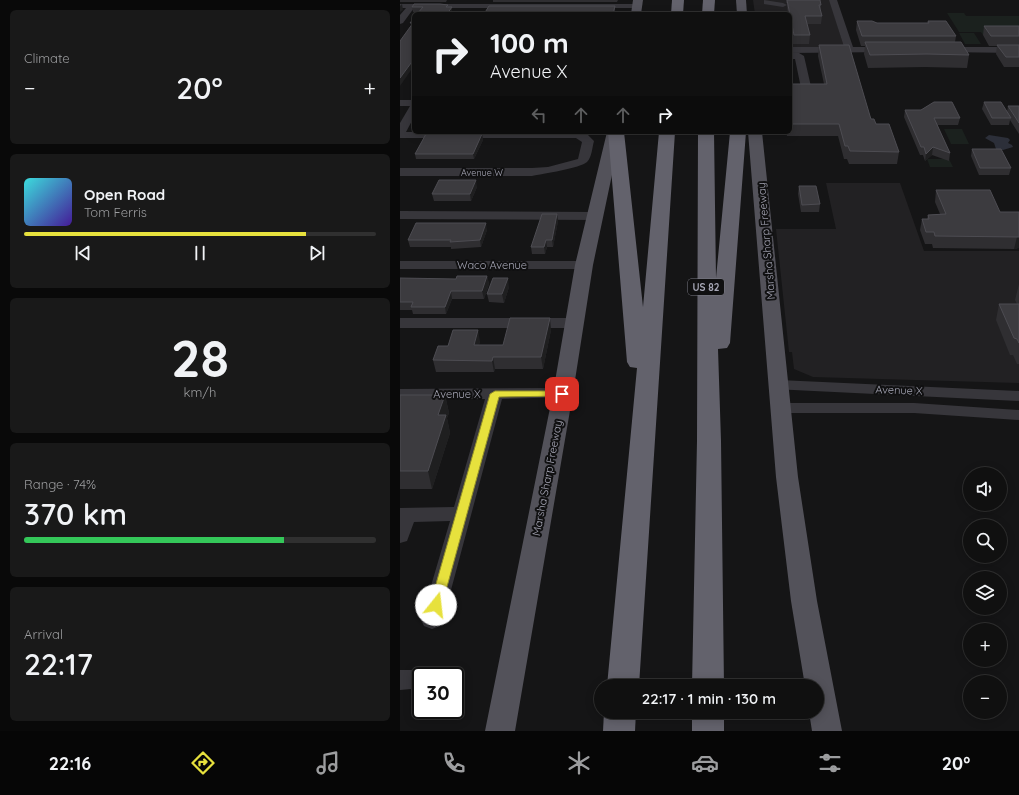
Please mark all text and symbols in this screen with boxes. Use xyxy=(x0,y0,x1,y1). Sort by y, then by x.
text: 100 m xyxy=(490,25,569,60)
icon: right xyxy=(424,28,476,80)
text: Climate xyxy=(24,50,70,66)
text: Avenue X xyxy=(490,60,567,83)
text: 20° xyxy=(176,69,223,107)
text: − xyxy=(24,74,35,102)
text: + xyxy=(364,74,376,102)
icon: left xyxy=(528,104,550,126)
icon: ahead xyxy=(570,104,592,126)
icon: ahead xyxy=(612,104,634,126)
icon: right xyxy=(654,104,676,126)
street label: Avenue W xyxy=(461,167,503,178)
street label: Marsha Sharp Freeway xyxy=(754,182,778,300)
text: Open Road xyxy=(84,185,165,204)
text: Tom Ferris xyxy=(84,204,147,220)
icon: previous xyxy=(72,242,94,264)
icon: pause xyxy=(189,242,211,264)
icon: next xyxy=(306,242,328,264)
street label: Waco Avenue xyxy=(457,258,527,272)
road number: US 82 xyxy=(688,279,724,295)
text: 28 xyxy=(171,325,229,390)
pin xyxy=(545,377,579,411)
street label: Avenue X xyxy=(875,382,923,398)
icon: arrive xyxy=(551,383,573,405)
text: km/h xyxy=(184,384,216,400)
street label: Avenue X xyxy=(433,387,481,401)
street label: Marsha Sharp Freeway xyxy=(529,419,565,537)
map controls xyxy=(963,467,1007,719)
button: sound xyxy=(963,467,1007,511)
text: Range · 74% xyxy=(24,476,96,492)
text: 370 km xyxy=(24,495,127,533)
button: search xyxy=(963,519,1007,563)
button: layers xyxy=(963,571,1007,615)
position arrow xyxy=(415,584,457,626)
button: + xyxy=(963,623,1007,667)
text: Arrival xyxy=(24,626,63,642)
text: 22:17 xyxy=(24,645,93,683)
speed limit sign: 30 xyxy=(412,667,464,719)
button: − xyxy=(963,675,1007,719)
text: 22:17 · 1 min · 130 m xyxy=(642,689,776,708)
icon: directions xyxy=(189,749,217,777)
icon: music xyxy=(314,749,342,777)
icon: phone xyxy=(440,749,468,777)
icon: climate xyxy=(565,749,593,777)
icon: car xyxy=(691,749,719,777)
icon: filters xyxy=(816,749,844,777)
text: 22:16 xyxy=(49,752,91,775)
text: 20° xyxy=(942,752,970,775)

